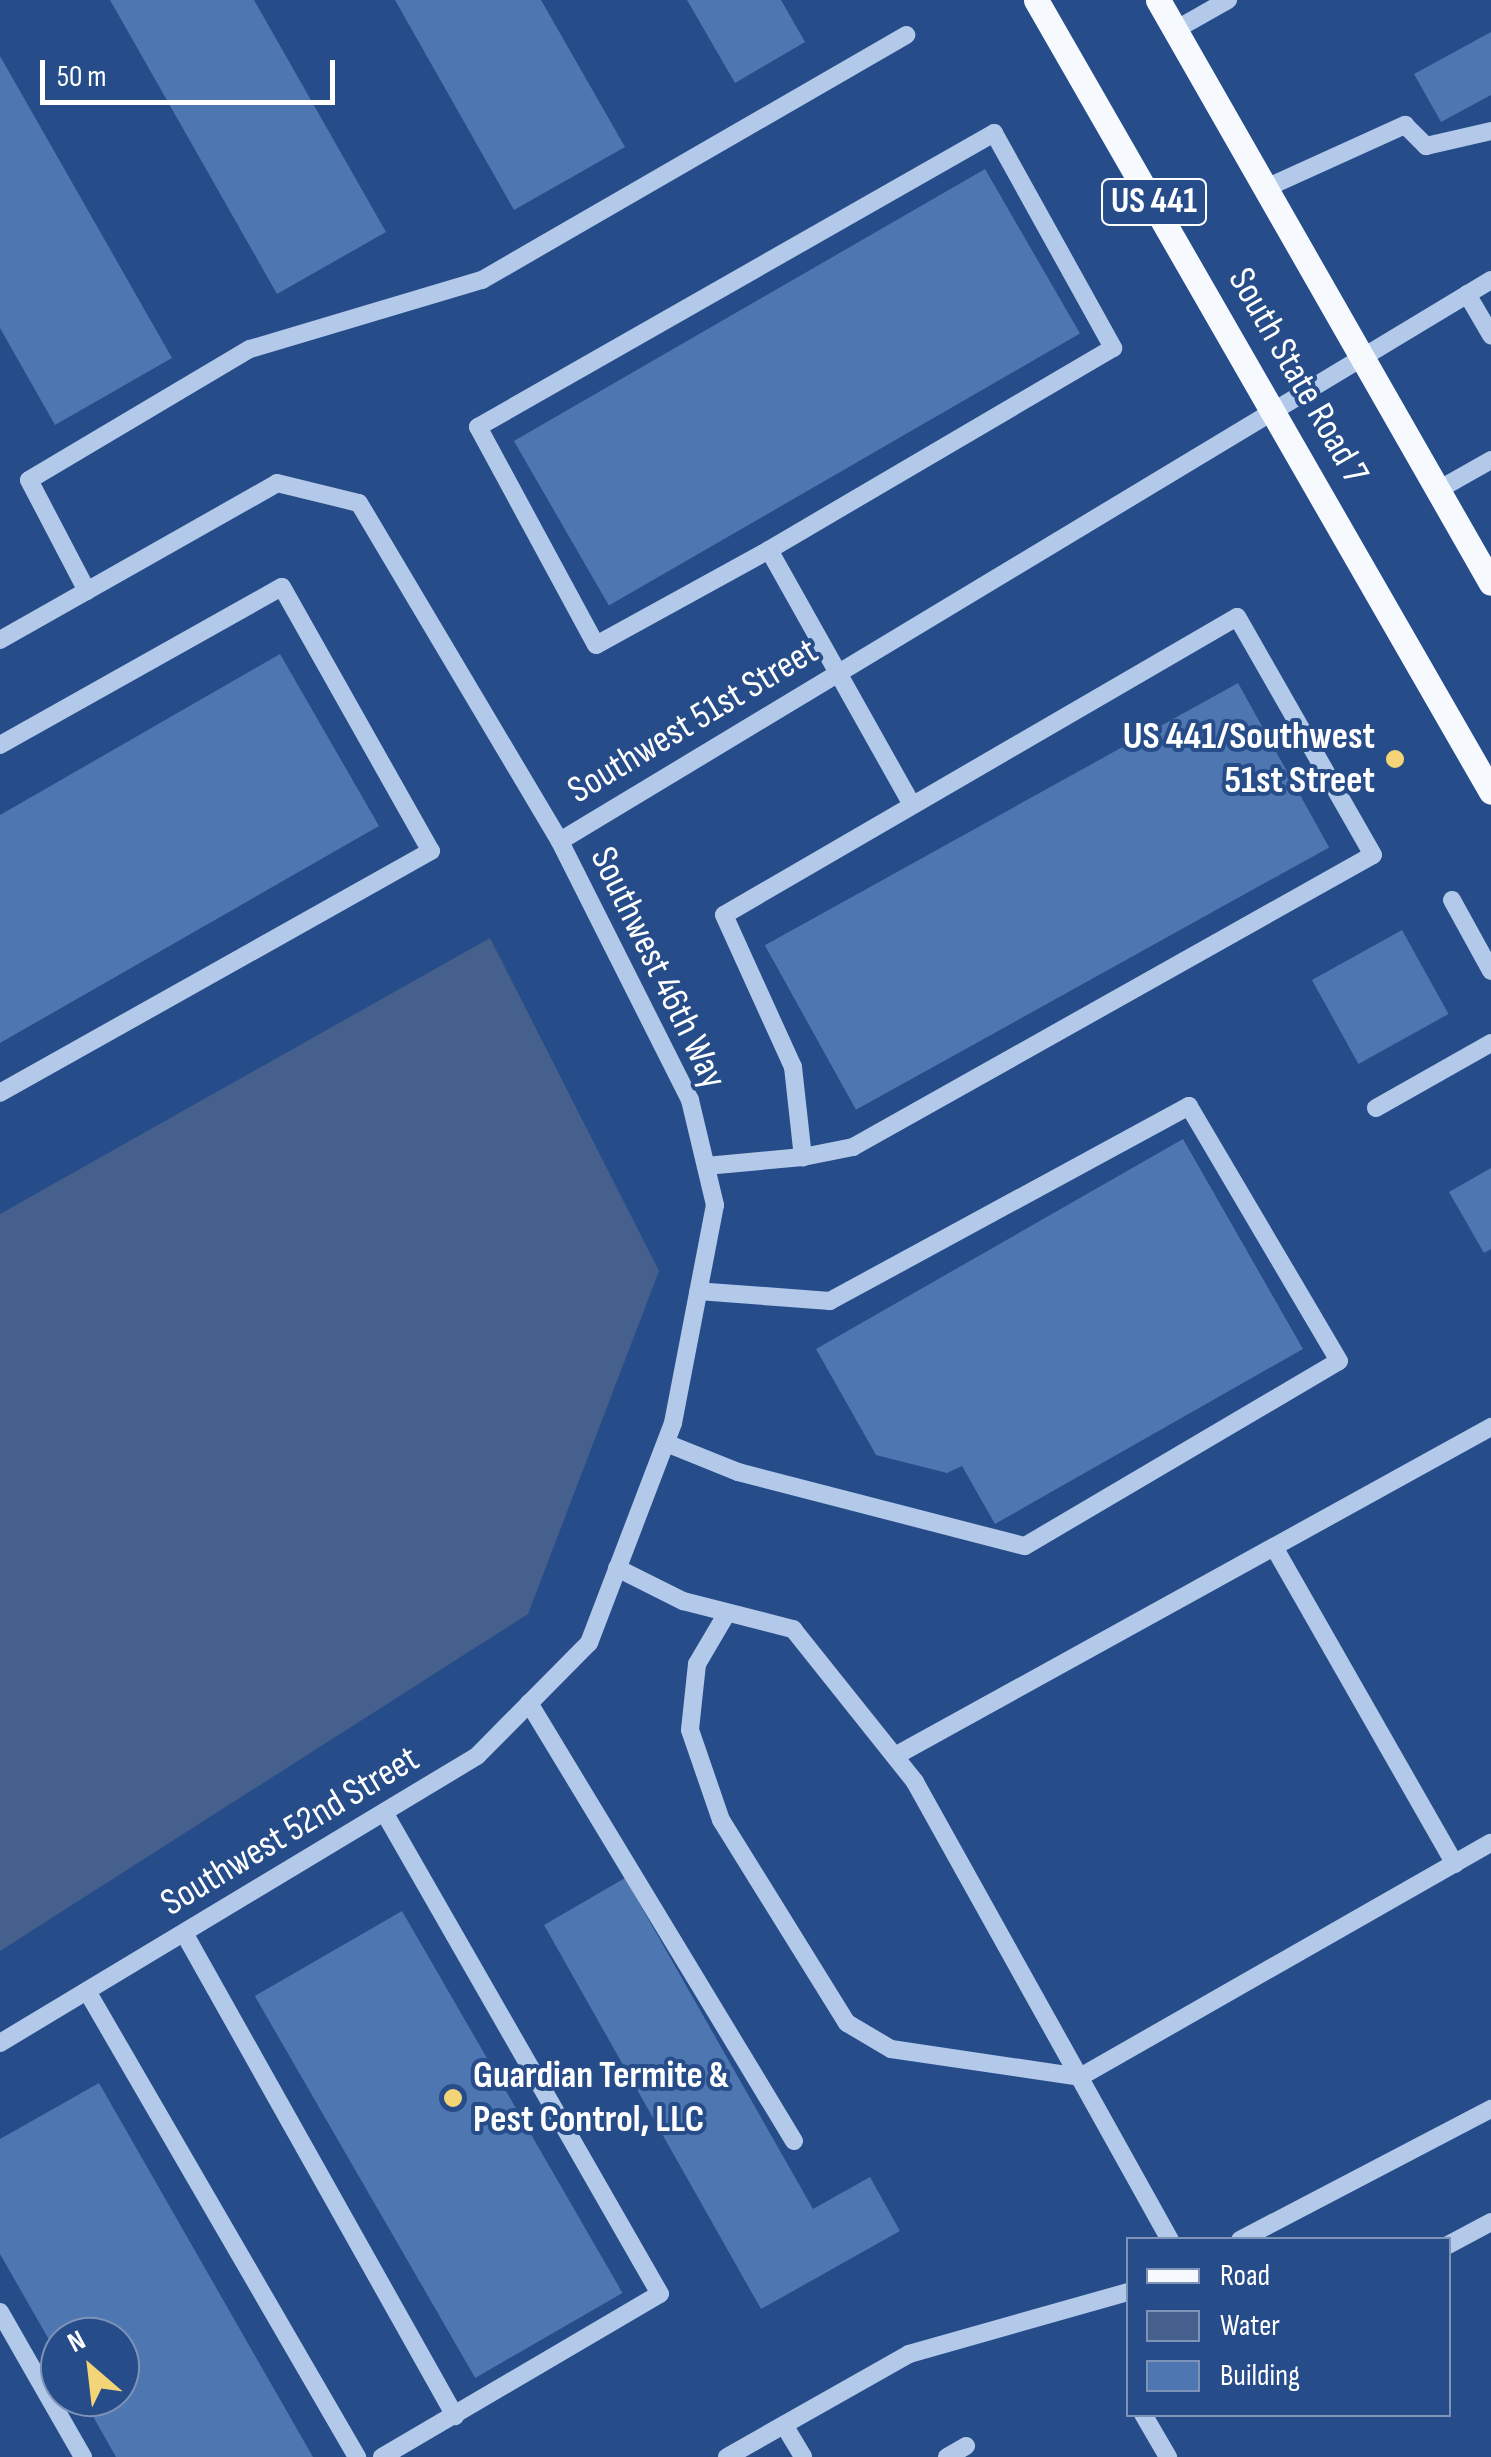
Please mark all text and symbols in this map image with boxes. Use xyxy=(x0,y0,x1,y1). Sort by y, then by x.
scale bar xyxy=(45,40,340,102)
text: 50 m xyxy=(57,59,106,95)
road number: US 441 xyxy=(1099,172,1209,232)
street label: South State Road 7 xyxy=(1218,260,1378,492)
street label: Southwest 51st Street xyxy=(560,628,826,814)
place label: US 441/Southwest 51st Street xyxy=(1123,714,1375,804)
marker: US 441/Southwest 51st Street xyxy=(1384,748,1406,770)
street label: Southwest 46th Way xyxy=(580,840,736,1096)
street label: Southwest 52nd Street xyxy=(153,1736,427,1926)
place label: Guardian Termite & Pest Control, LLC xyxy=(473,2053,729,2142)
marker: Guardian Termite & Pest Control, LLC xyxy=(442,2087,464,2109)
legend xyxy=(1126,2237,1451,2417)
text: Road xyxy=(1220,2258,1270,2294)
text: Water xyxy=(1220,2308,1280,2344)
north arrow xyxy=(40,2317,140,2417)
text: N xyxy=(62,2324,91,2360)
text: Building xyxy=(1220,2358,1300,2394)

